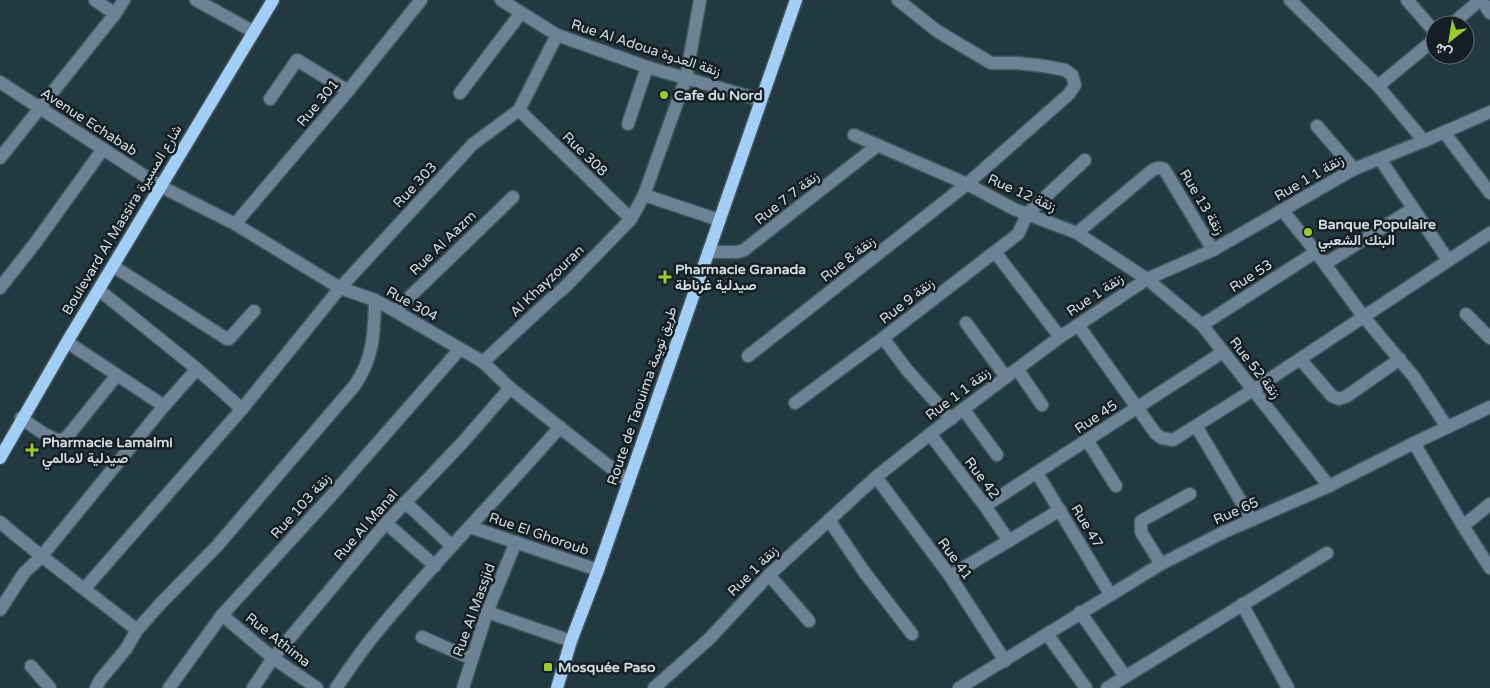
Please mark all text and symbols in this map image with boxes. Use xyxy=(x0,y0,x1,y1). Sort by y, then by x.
north arrow xyxy=(1425,15,1475,65)
street label: Rue Al Adoua زنقة العدوة xyxy=(569,16,723,80)
text: ش xyxy=(1432,39,1455,62)
street label: Rue 301 xyxy=(293,76,343,130)
street label: Avenue Echabab xyxy=(37,84,141,160)
place label: Cafe du Nord xyxy=(674,87,763,104)
marker: Cafe du Nord xyxy=(658,89,670,101)
street label: Boulevard Al Massira شارع المسيرة xyxy=(58,122,187,319)
street label: Rue 308 xyxy=(559,128,611,180)
street label: Rue 1 زنقة 1 xyxy=(1271,151,1347,205)
street label: Rue 303 xyxy=(390,159,440,211)
street label: Rue 13 زنقة xyxy=(1176,166,1228,238)
street label: Rue 7 زنقة 7 xyxy=(751,167,823,228)
street label: Rue 12 زنقة xyxy=(985,170,1059,216)
street label: Rue Al Aazm xyxy=(406,207,480,279)
place label: Banque Populaire البنك الشعبي xyxy=(1318,216,1436,252)
marker: Banque Populaire البنك الشعبي xyxy=(1302,226,1314,238)
street label: Rue 8 زنقة xyxy=(817,232,879,286)
street label: Al Khayzouran xyxy=(506,241,588,321)
street label: Rue 53 xyxy=(1226,256,1276,296)
place label: Pharmacie Granada صيدلية غرناطة xyxy=(675,261,806,294)
street label: Rue 1 زنقة xyxy=(1063,270,1127,320)
marker: Pharmacie Granada صيدلية غرناطة xyxy=(659,271,671,283)
street label: Rue 9 زنقة xyxy=(876,274,938,328)
street label: Rue 304 xyxy=(383,283,441,325)
street label: Route de Taouima طريق تويمة xyxy=(603,304,681,488)
street label: Rue 52 زنقة xyxy=(1226,334,1284,402)
street label: Rue 1 زنقة 1 xyxy=(922,364,994,424)
street label: Rue 45 xyxy=(1071,397,1121,437)
place label: Pharmacie Lamalmi صيدلية لامالمي xyxy=(42,434,173,470)
marker: Pharmacie Lamalmi صيدلية لامالمي xyxy=(26,444,38,456)
street label: Rue 42 xyxy=(961,454,1003,502)
street label: Rue 103 زنقة xyxy=(267,470,335,542)
street label: Rue Al Manal xyxy=(330,486,402,564)
street label: Rue 65 xyxy=(1211,494,1261,528)
street label: Rue 47 xyxy=(1067,501,1107,551)
street label: Rue El Ghoroub xyxy=(487,509,591,559)
street label: Rue 41 xyxy=(934,535,976,583)
street label: Rue 1 زنقة xyxy=(724,542,782,600)
street label: Rue Al Massjid xyxy=(449,561,499,659)
street label: Rue Athima xyxy=(242,609,314,671)
place label: Mosquée Paso xyxy=(558,659,656,676)
marker: Mosquée Paso xyxy=(542,661,554,673)

